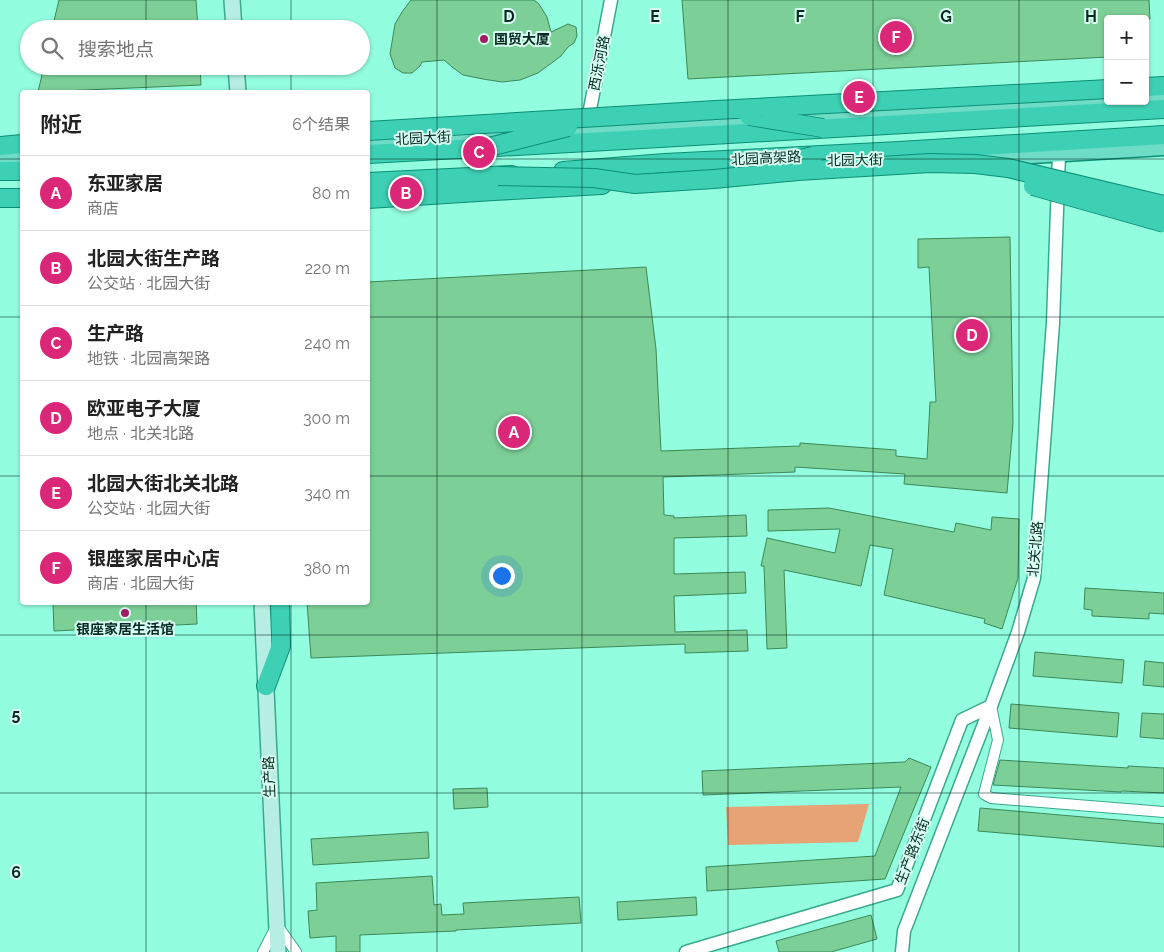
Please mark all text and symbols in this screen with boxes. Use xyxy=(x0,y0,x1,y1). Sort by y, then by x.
text: D xyxy=(503,7,515,26)
text: E xyxy=(650,7,660,26)
text: F xyxy=(795,7,805,26)
text: G xyxy=(940,7,952,26)
text: H xyxy=(1085,7,1097,26)
map controls xyxy=(1104,15,1149,105)
button: + xyxy=(1104,15,1149,60)
pin: F xyxy=(880,18,912,56)
search box xyxy=(20,20,370,75)
place label: 国贸大厦 xyxy=(494,31,550,47)
marker: 国贸大厦 xyxy=(478,33,490,45)
icon: search xyxy=(38,34,66,62)
street label: 西泺河路 xyxy=(586,34,612,92)
text: 搜索地点 xyxy=(78,38,154,60)
button: − xyxy=(1104,60,1149,105)
pin: E xyxy=(843,78,875,116)
text: 附近 xyxy=(40,112,82,137)
text: 6个结果 xyxy=(292,115,350,134)
street label: 北园大街 xyxy=(395,129,451,147)
pin: C xyxy=(463,133,495,171)
street label: 北园高架路 xyxy=(731,148,801,168)
street label: 北园大街 xyxy=(827,152,883,168)
text: 东亚家居 xyxy=(87,172,163,194)
pin: B xyxy=(390,174,422,212)
text: A xyxy=(51,184,61,203)
text: 80 m xyxy=(312,184,350,203)
text: 商店 xyxy=(87,199,119,218)
text: 北园大街生产路 xyxy=(87,247,220,269)
text: B xyxy=(51,259,61,278)
text: 220 m xyxy=(305,259,350,278)
text: 公交站 · 北园大街 xyxy=(87,274,210,293)
pin: D xyxy=(956,316,988,354)
text: 生产路 xyxy=(87,322,144,344)
text: C xyxy=(51,334,61,353)
text: 240 m xyxy=(304,334,350,353)
text: 地铁 · 北园高架路 xyxy=(87,349,210,368)
text: 欧亚电子大厦 xyxy=(87,397,201,419)
text: D xyxy=(50,409,62,428)
text: 300 m xyxy=(303,409,350,428)
pin: A xyxy=(498,413,530,451)
text: 地点 · 北关北路 xyxy=(87,424,194,443)
text: 北园大街北关北路 xyxy=(87,472,239,494)
text: E xyxy=(51,484,61,503)
text: 340 m xyxy=(304,484,350,503)
text: 公交站 · 北园大街 xyxy=(87,499,210,518)
street label: 北关北路 xyxy=(1025,520,1045,578)
text: 银座家居中心店 xyxy=(87,547,220,569)
text: F xyxy=(51,559,61,578)
text: 380 m xyxy=(303,559,350,578)
your location xyxy=(489,563,515,589)
text: 商店 · 北园大街 xyxy=(87,574,194,593)
marker: 银座家居生活馆 xyxy=(119,607,131,619)
place label: 银座家居生活馆 xyxy=(76,621,174,637)
text: 5 xyxy=(12,705,21,724)
street label: 生产路 xyxy=(260,756,278,798)
street label: 生产路东街 xyxy=(892,815,932,887)
text: 6 xyxy=(11,863,21,882)

